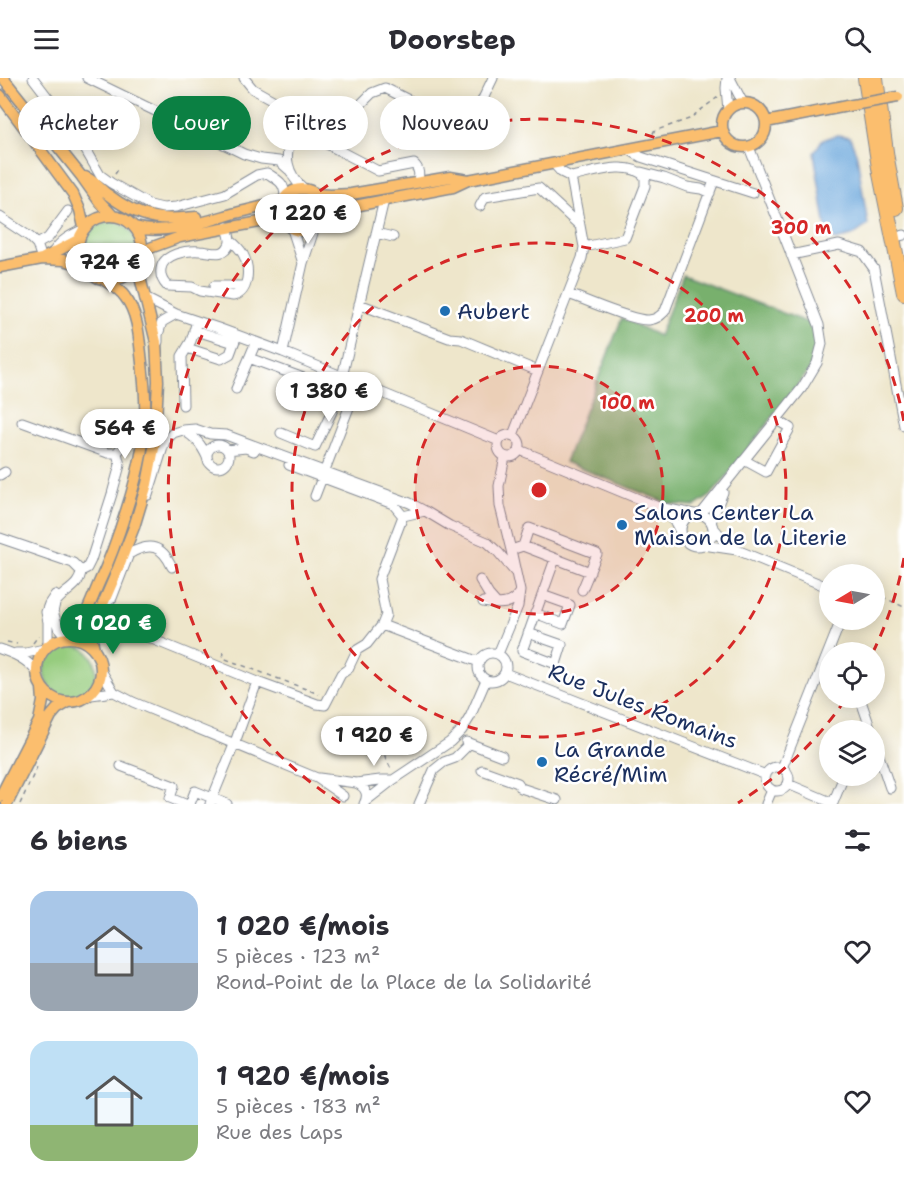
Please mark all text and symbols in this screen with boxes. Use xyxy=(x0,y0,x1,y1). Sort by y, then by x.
text: Doorstep xyxy=(388,21,516,58)
icon: menu xyxy=(30,23,63,56)
icon: search xyxy=(841,23,874,56)
chip: Acheter xyxy=(18,96,140,150)
chip: Louer xyxy=(152,96,251,150)
chip: Filtres xyxy=(263,96,368,150)
chip: Nouveau xyxy=(380,96,510,150)
pin: 1 220 € xyxy=(253,194,363,245)
text: 1 220 € xyxy=(269,200,347,226)
text: 300 m xyxy=(771,216,832,240)
pin: 724 € xyxy=(68,243,152,294)
text: 724 € xyxy=(79,249,141,275)
place label: Aubert xyxy=(457,297,530,326)
marker: Aubert xyxy=(438,304,452,318)
text: 200 m xyxy=(684,304,745,328)
pin: 1 380 € xyxy=(274,372,384,423)
text: 1 380 € xyxy=(290,378,368,404)
text: 100 m xyxy=(599,391,655,415)
pin: 564 € xyxy=(83,409,167,460)
text: 564 € xyxy=(94,415,156,441)
centre of rings xyxy=(529,480,549,500)
place label: Salons Center La Maison de la Literie xyxy=(634,498,847,552)
marker: Salons Center La Maison de la Literie xyxy=(615,518,629,532)
north arrow xyxy=(819,564,885,630)
map controls xyxy=(819,564,885,786)
pin: 1 020 € xyxy=(58,604,168,655)
text: 1 020 € xyxy=(74,610,152,636)
button: locate xyxy=(819,642,885,708)
street label: Rue Jules Romains xyxy=(544,657,742,755)
pin: 1 920 € xyxy=(319,716,429,767)
button: layers xyxy=(819,720,885,786)
text: 1 920 € xyxy=(335,722,413,748)
place label: La Grande Récré/Mim xyxy=(554,735,667,789)
marker: La Grande Récré/Mim xyxy=(535,755,549,769)
text: 6 biens xyxy=(30,823,128,858)
icon: filters xyxy=(841,824,874,857)
text: 1 020 €/mois xyxy=(216,908,389,943)
icon: home xyxy=(78,915,150,987)
icon: heart xyxy=(841,935,874,968)
text: 5 pièces · 123 m² xyxy=(216,943,380,969)
text: Rond-Point de la Place de la Solidarité xyxy=(216,969,592,995)
text: 1 920 €/mois xyxy=(216,1058,390,1093)
icon: home xyxy=(78,1065,150,1137)
icon: heart xyxy=(841,1085,874,1118)
text: 5 pièces · 183 m² xyxy=(216,1093,381,1119)
text: Rue des Laps xyxy=(216,1119,343,1145)

